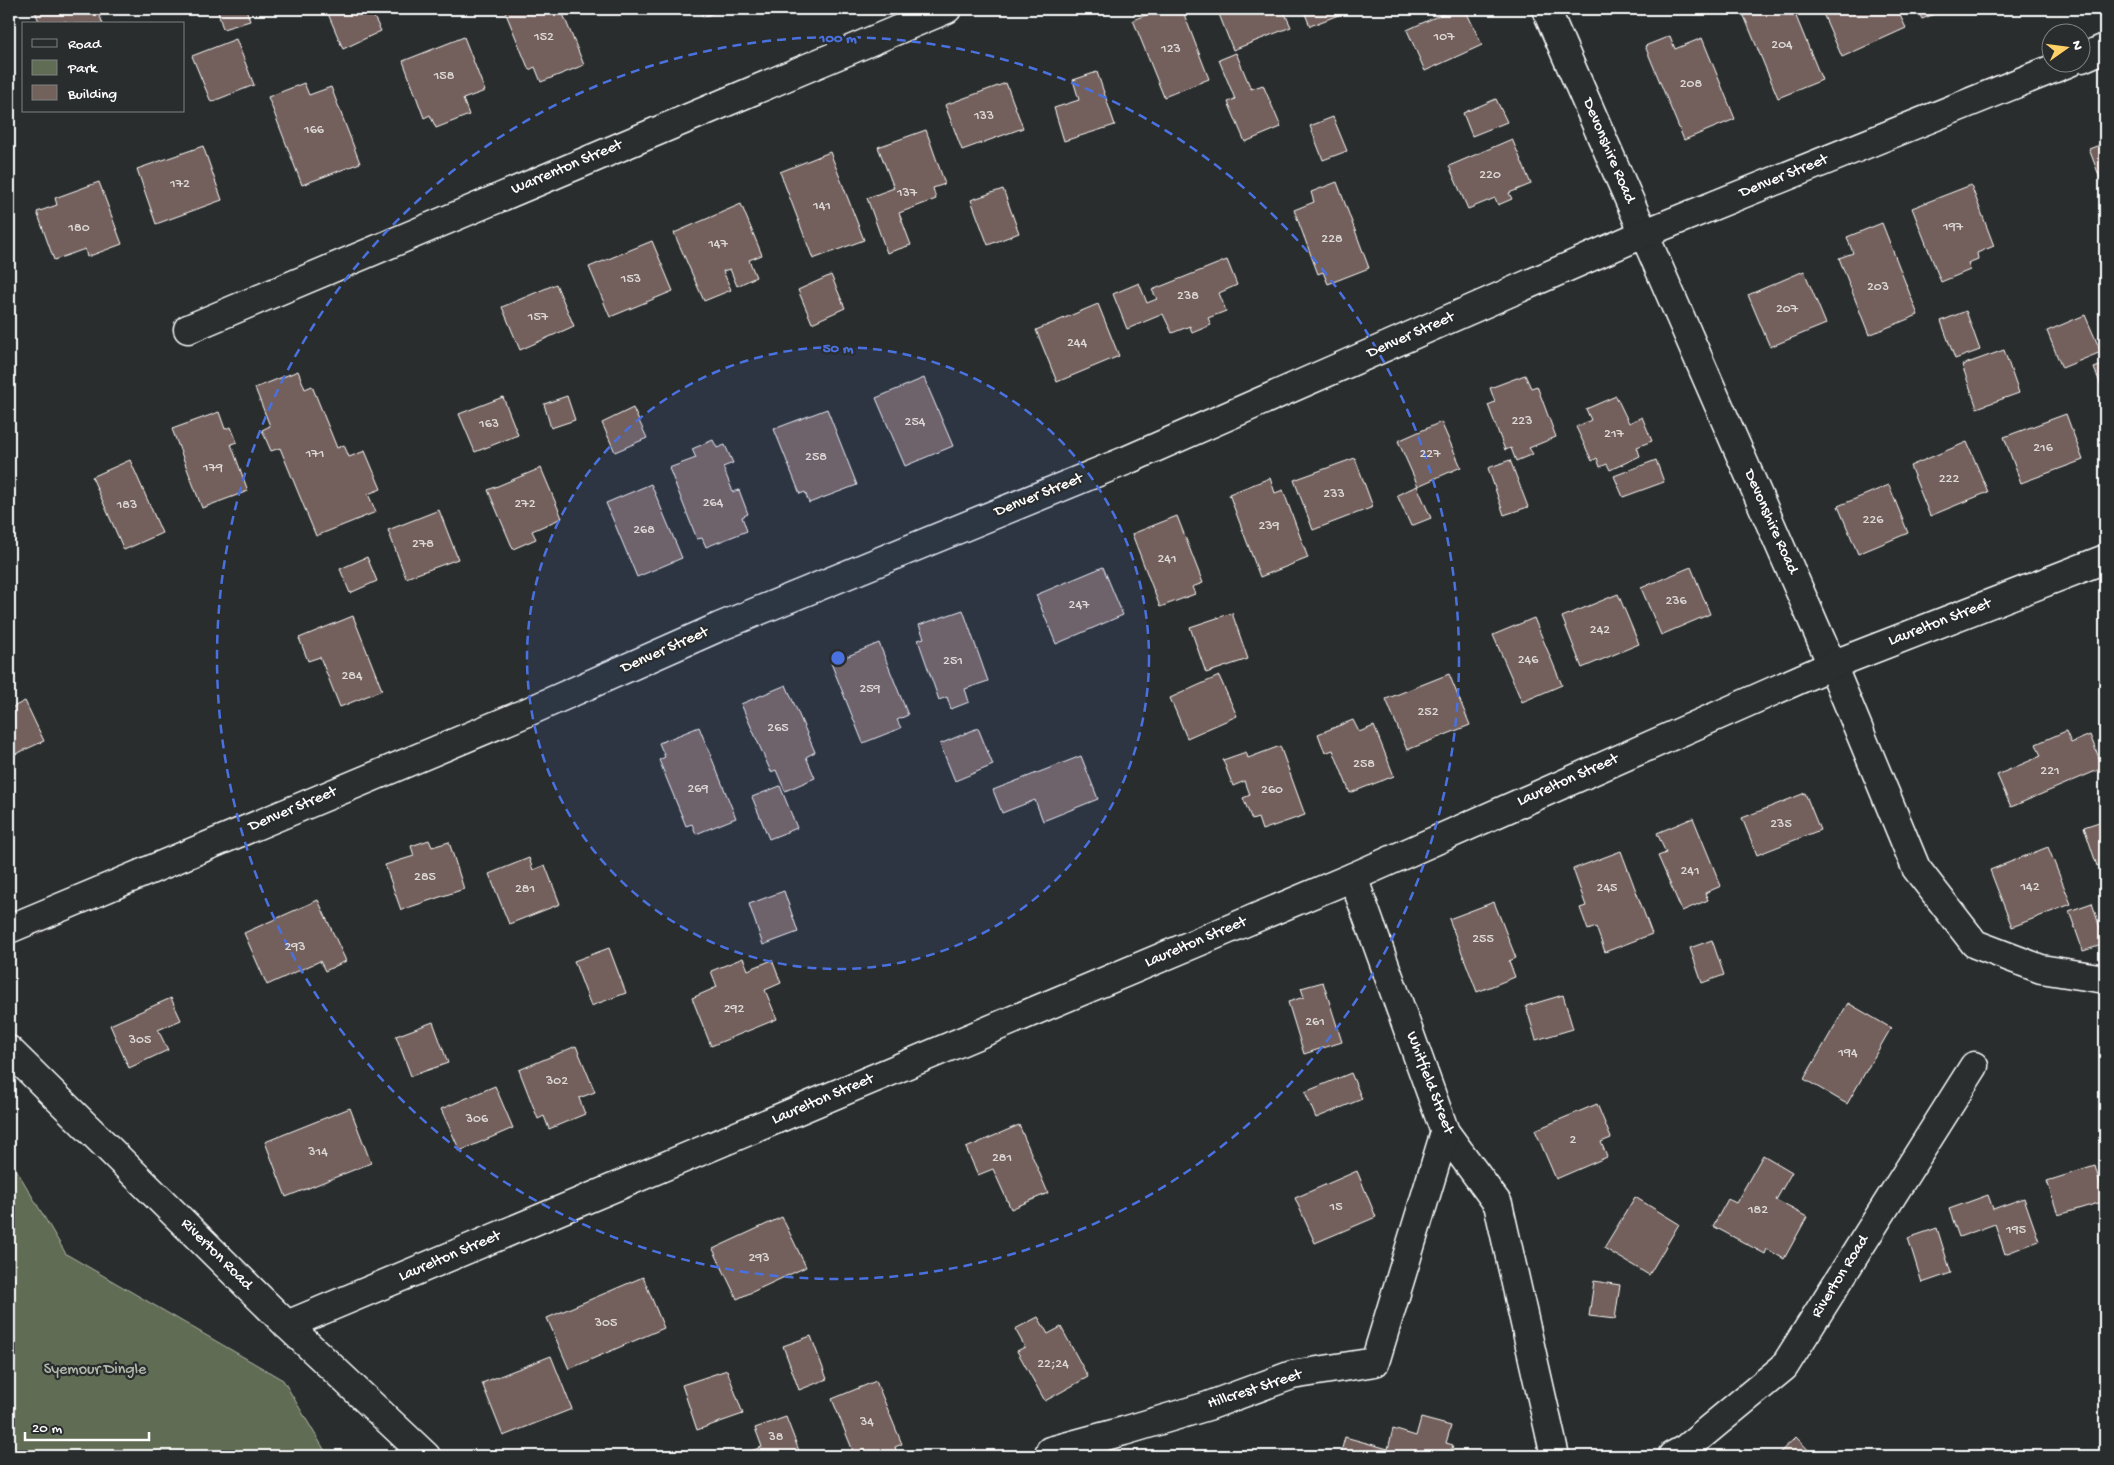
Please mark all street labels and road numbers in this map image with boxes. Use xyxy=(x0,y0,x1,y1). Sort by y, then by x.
street label: Devonshire Road xyxy=(1577,95,1639,208)
street label: Warrenton Street xyxy=(509,136,627,200)
street label: Denver Street xyxy=(1736,150,1832,204)
street label: Denver Street xyxy=(1363,308,1459,364)
street label: Devonshire Road xyxy=(1738,466,1802,579)
street label: Denver Street xyxy=(991,469,1087,523)
street label: Laurelton Street xyxy=(1886,594,1995,651)
street label: Denver Street xyxy=(617,623,713,679)
street label: Laurelton Street xyxy=(1515,750,1623,812)
street label: Denver Street xyxy=(245,782,341,837)
street label: Laurelton Street xyxy=(1142,912,1251,973)
street label: Whitfield Street xyxy=(1401,1029,1458,1138)
street label: Laurelton Street xyxy=(769,1069,878,1130)
street label: Riverton Road xyxy=(176,1215,257,1296)
street label: Laurelton Street xyxy=(396,1226,505,1287)
street label: Riverton Road xyxy=(1808,1231,1875,1322)
street label: Hillcrest Street xyxy=(1206,1365,1306,1414)

